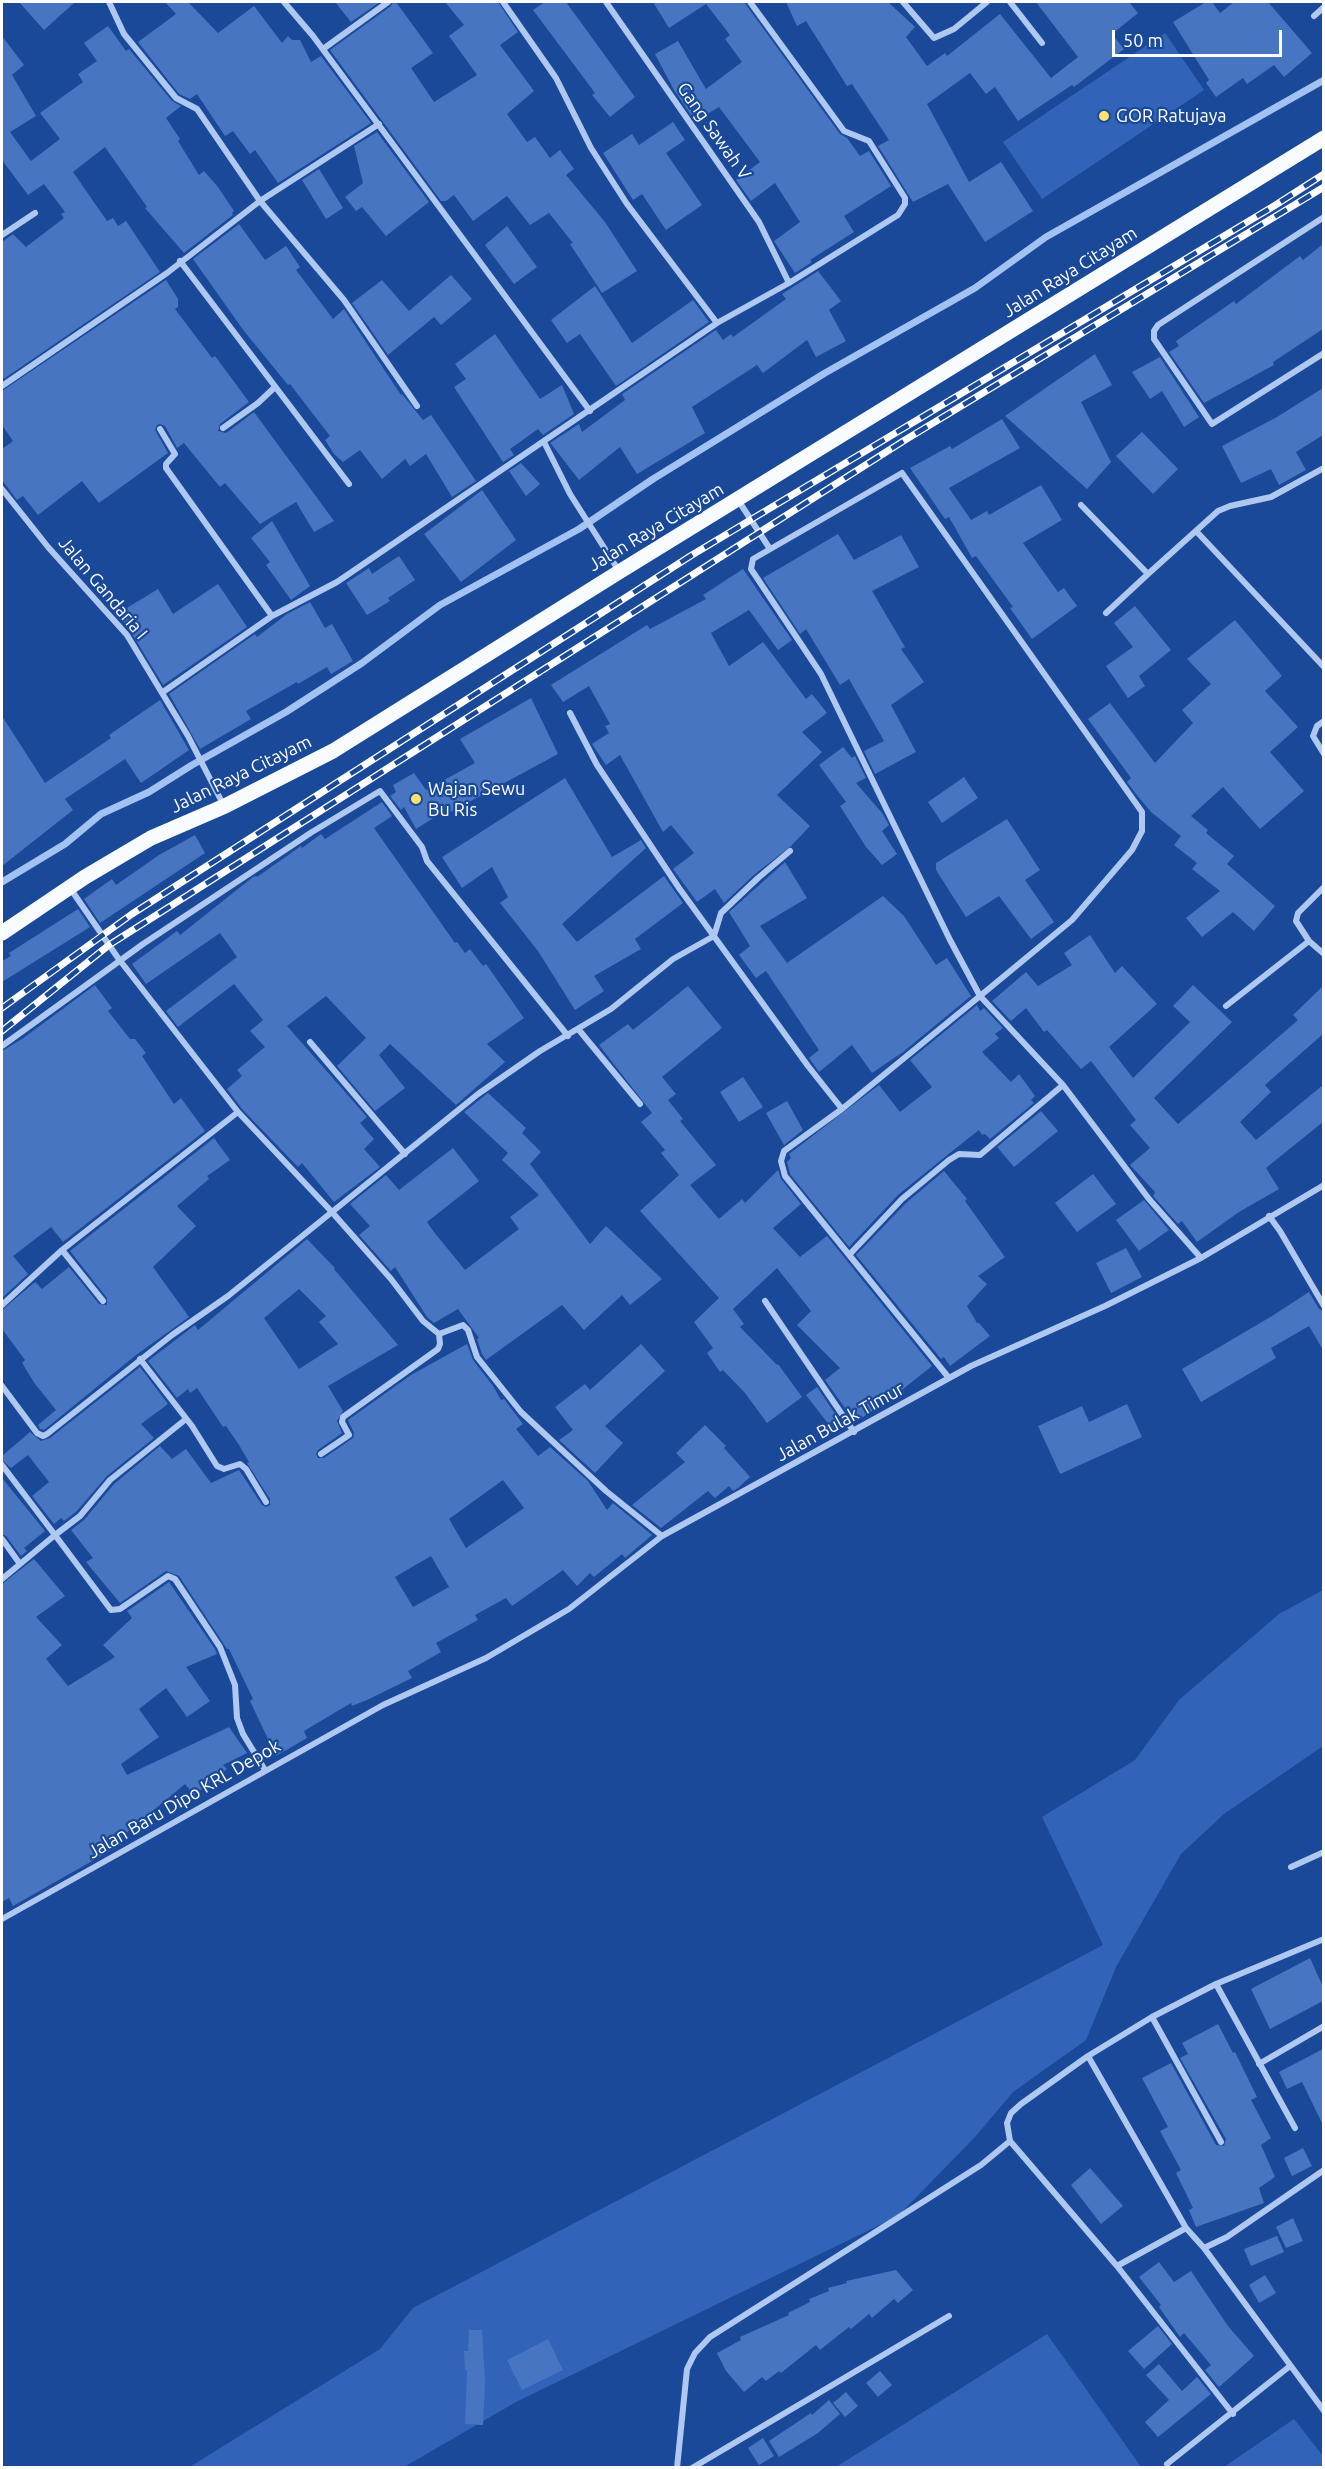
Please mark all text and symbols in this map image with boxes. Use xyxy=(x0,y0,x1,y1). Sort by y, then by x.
scale bar xyxy=(1115,18,1284,56)
text: 50 m xyxy=(1123,30,1163,50)
street label: Gang Sawah V xyxy=(673,78,755,184)
place label: GOR Ratujaya xyxy=(1116,105,1227,127)
marker: GOR Ratujaya xyxy=(1097,109,1111,123)
street label: Jalan Raya Citayam xyxy=(999,222,1141,322)
street label: Jalan Raya Citayam xyxy=(584,478,728,576)
street label: Jalan Gandaria I xyxy=(54,532,152,644)
street label: Jalan Raya Citayam xyxy=(167,731,315,817)
place label: Wajan Sewu Bu Ris xyxy=(428,778,525,820)
marker: Wajan Sewu Bu Ris xyxy=(409,792,423,806)
street label: Jalan Bulak Timur xyxy=(772,1378,908,1466)
street label: Jalan Baru Dipo KRL Depok xyxy=(84,1735,284,1863)

